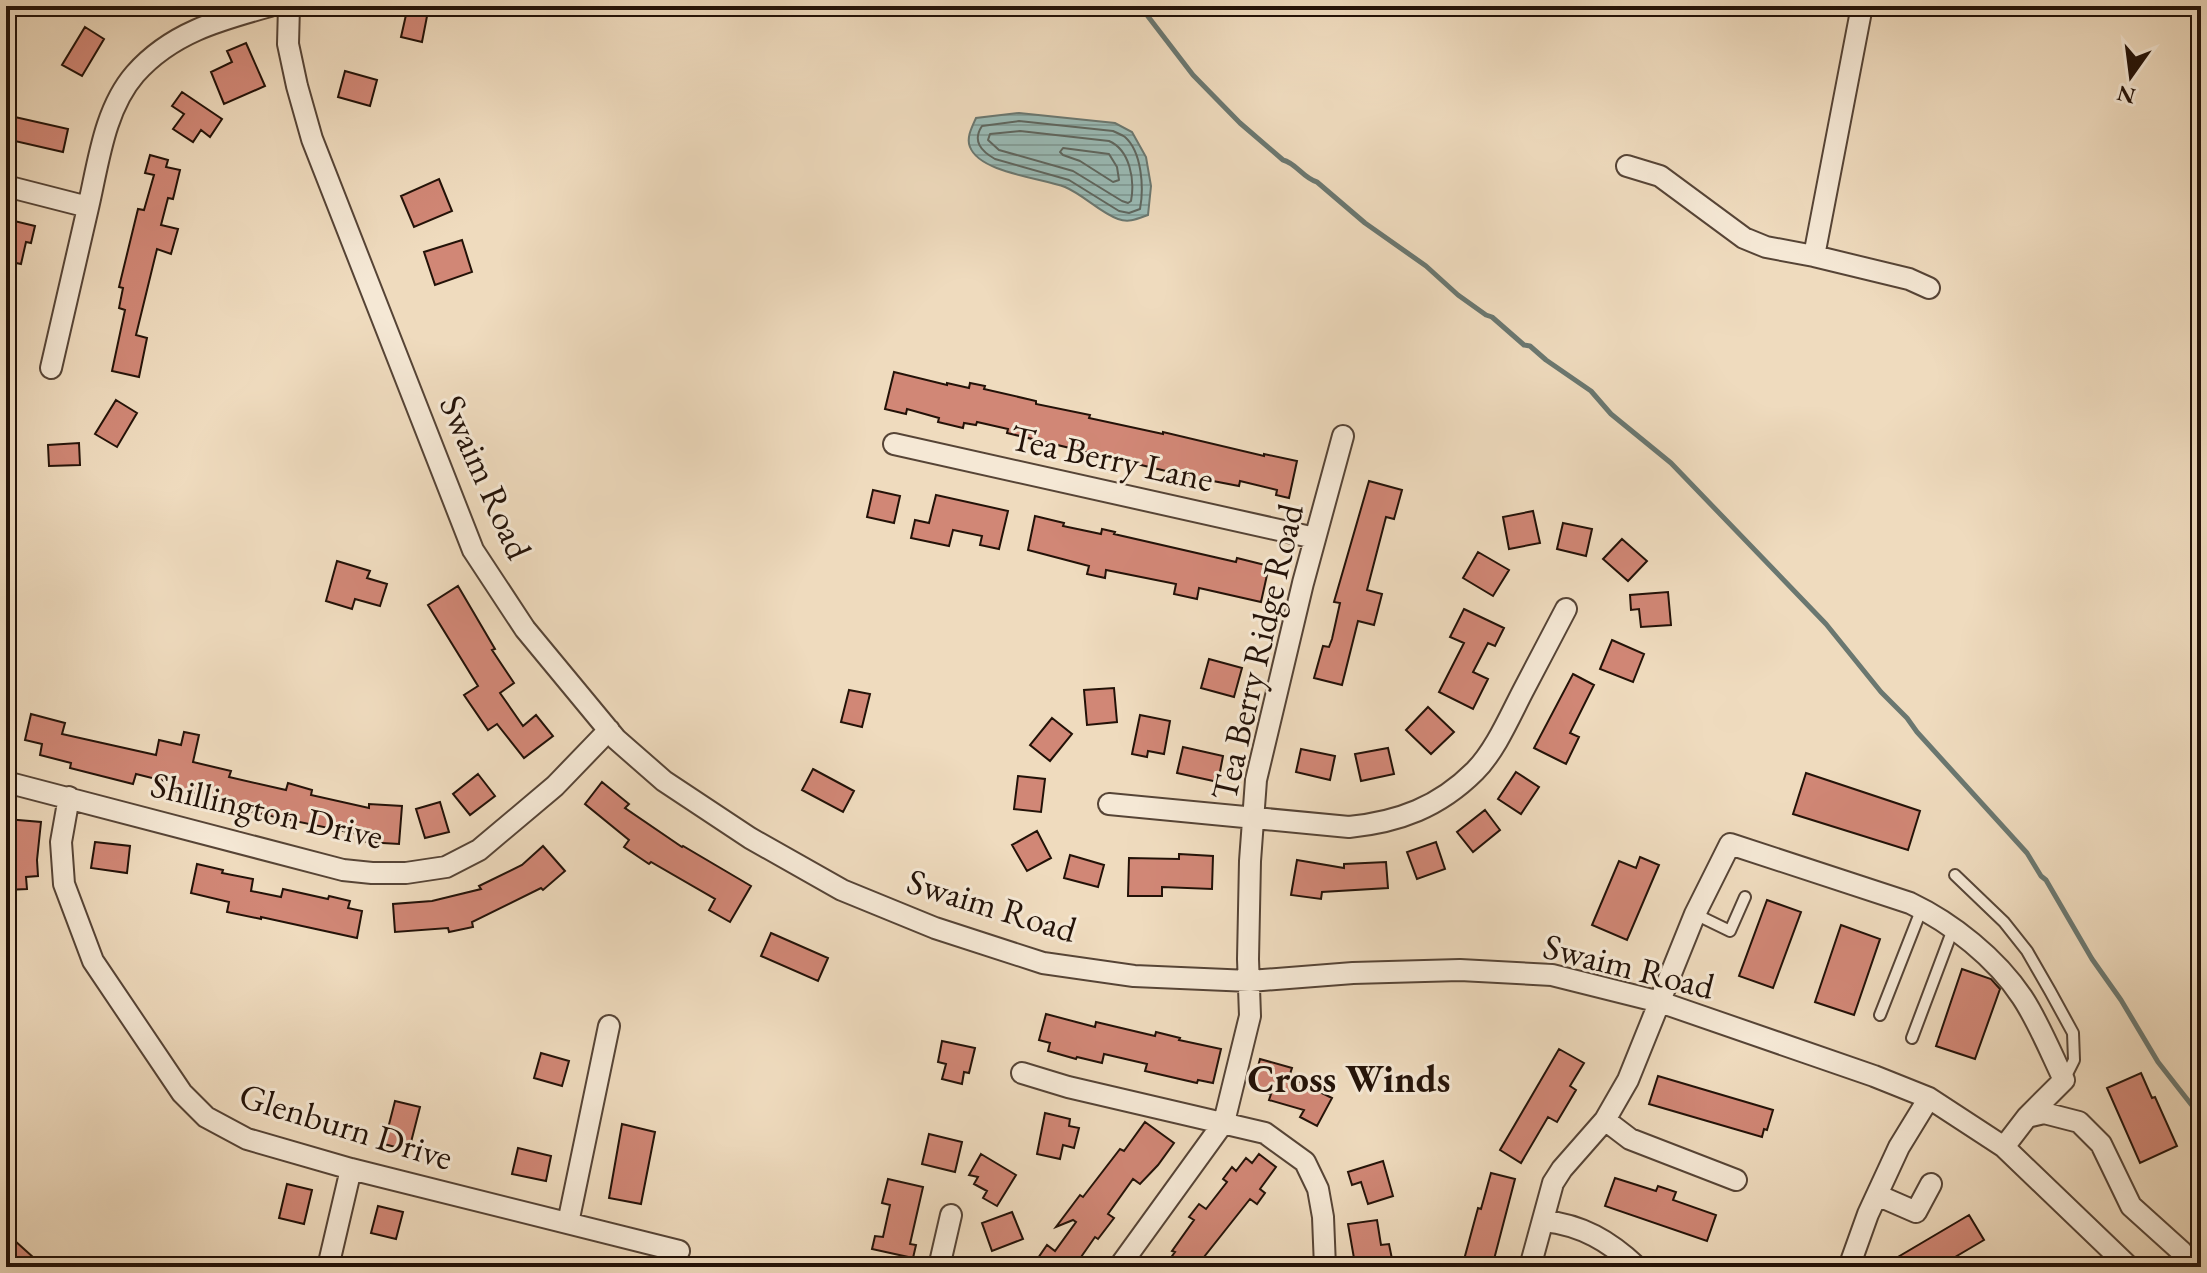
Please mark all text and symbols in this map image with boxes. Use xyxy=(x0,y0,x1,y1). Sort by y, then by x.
north arrow xyxy=(2091,36,2171,116)
text: N xyxy=(2114,79,2138,111)
street label: Swaim Road xyxy=(429,388,543,567)
street label: Tea Berry Lane xyxy=(1006,414,1218,502)
street label: Tea Berry Ridge Road xyxy=(1200,498,1314,805)
street label: Shillington Drive xyxy=(146,760,388,860)
street label: Swaim Road xyxy=(902,857,1083,953)
street label: Swaim Road xyxy=(1539,922,1720,1010)
district label: Cross Winds xyxy=(1248,1054,1450,1103)
street label: Glenburn Drive xyxy=(234,1071,458,1181)

